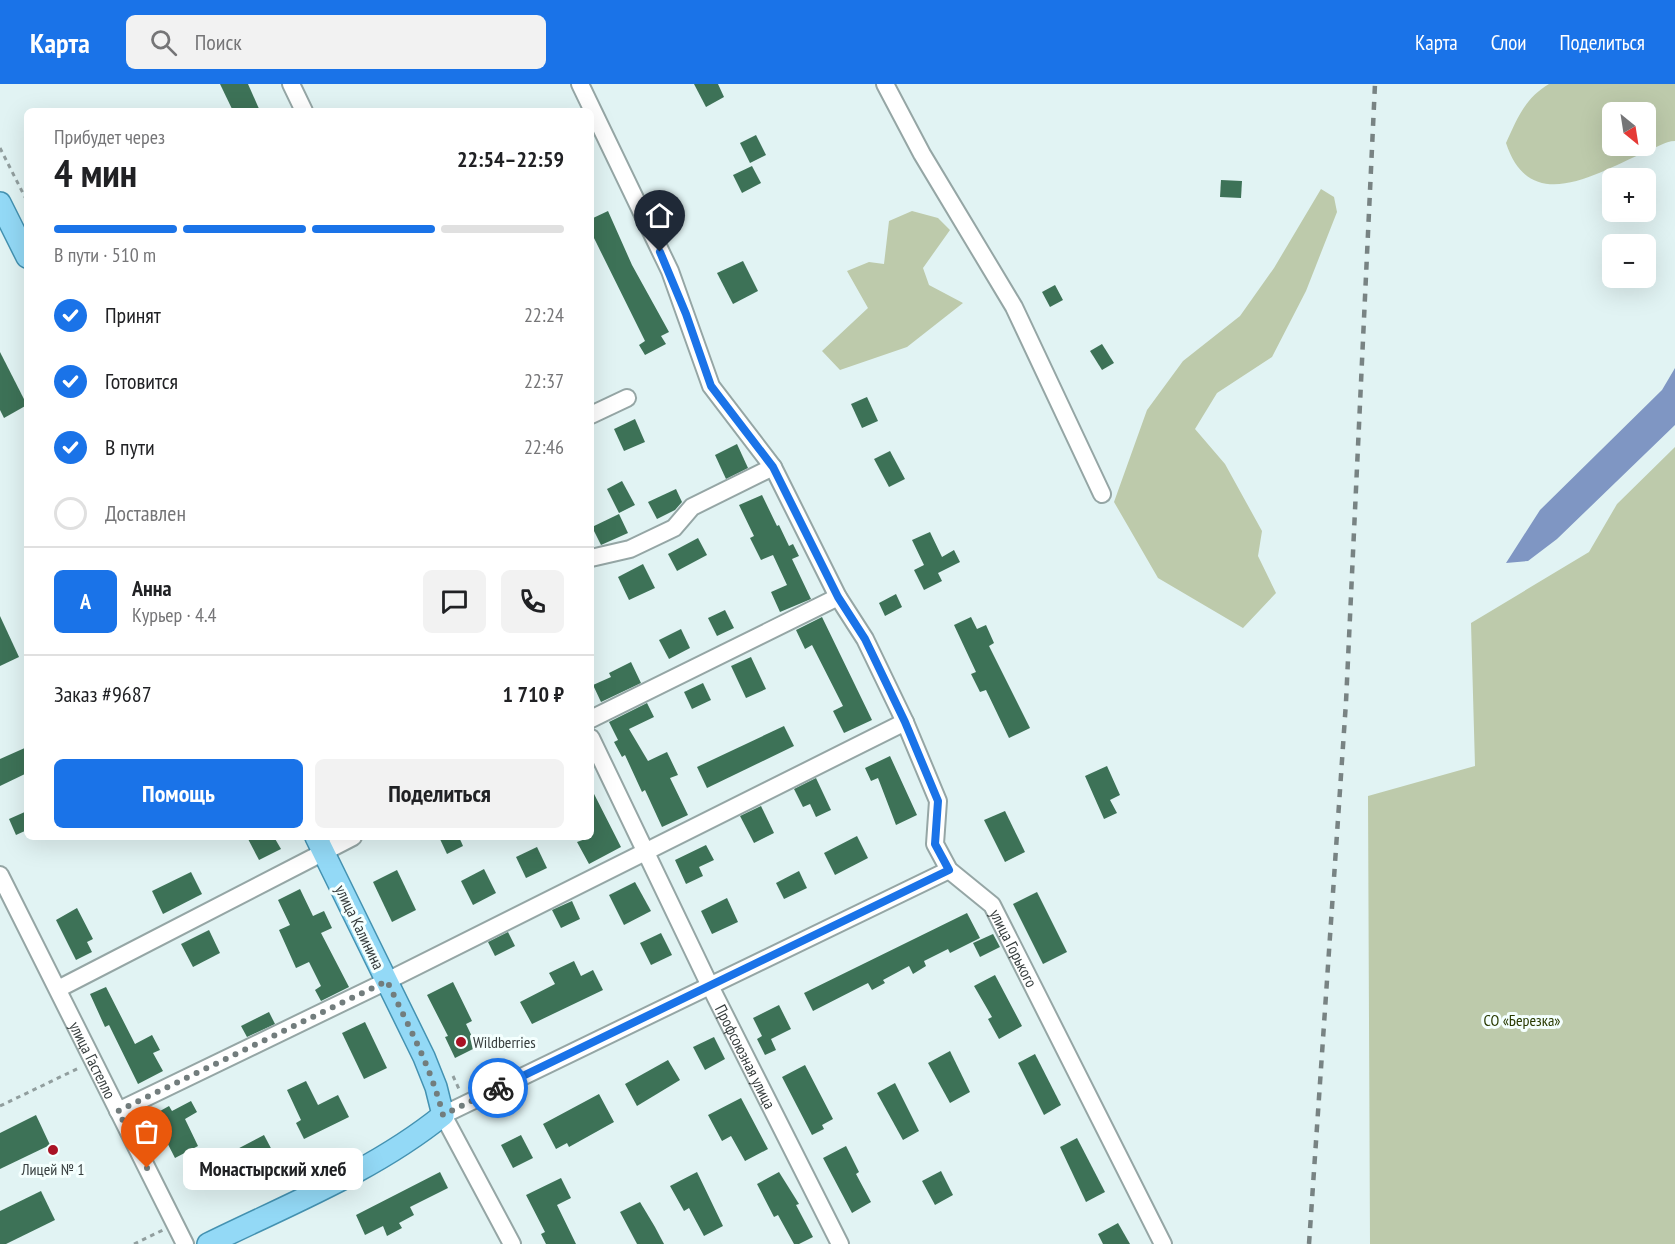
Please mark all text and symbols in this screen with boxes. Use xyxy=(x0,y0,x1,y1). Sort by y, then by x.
search box xyxy=(126,15,546,69)
text: Карта xyxy=(30,24,90,61)
icon: search xyxy=(147,26,180,59)
text: Поиск xyxy=(195,28,242,56)
text: Карта xyxy=(1415,29,1458,56)
text: Слои xyxy=(1491,29,1526,56)
text: Поделиться xyxy=(1559,29,1645,56)
north arrow xyxy=(1602,102,1656,156)
map controls xyxy=(1602,102,1656,288)
text: Прибудет через xyxy=(54,124,165,150)
text: 22:54–22:59 xyxy=(457,145,564,173)
text: 4 мин xyxy=(54,147,137,198)
button: + xyxy=(1602,168,1656,222)
pin xyxy=(634,190,685,252)
icon: home xyxy=(643,199,676,232)
button: − xyxy=(1602,234,1656,288)
text: В пути · 510 m xyxy=(54,242,156,268)
icon: check xyxy=(54,299,87,332)
text: Принят xyxy=(105,301,161,329)
text: 22:24 xyxy=(524,302,564,328)
icon: check xyxy=(54,365,87,398)
text: Готовится xyxy=(105,367,178,395)
text: 22:37 xyxy=(524,368,564,394)
icon: check xyxy=(54,431,87,464)
text: В пути xyxy=(105,433,155,461)
text: 22:46 xyxy=(524,434,564,460)
text: Доставлен xyxy=(105,499,186,527)
button: chat xyxy=(423,570,486,633)
button: phone xyxy=(501,570,564,633)
text: Анна xyxy=(132,574,172,602)
text: А xyxy=(80,587,91,615)
text: Курьер · 4.4 xyxy=(132,602,217,628)
text: Заказ #9687 xyxy=(54,680,152,708)
text: 1 710 ₽ xyxy=(502,680,564,708)
button: Помощь xyxy=(54,759,303,828)
button: Поделиться xyxy=(315,759,564,828)
street label: улица Калинина xyxy=(331,882,389,972)
street label: улица Горького xyxy=(986,906,1042,991)
street label: Профсоюзная улица xyxy=(711,1001,780,1112)
park label: СО «Березка» xyxy=(1483,1010,1561,1030)
street label: улица Гастелло xyxy=(65,1018,121,1102)
place label: Wildberries xyxy=(473,1032,536,1052)
marker: Wildberries xyxy=(454,1035,468,1049)
courier xyxy=(468,1058,528,1118)
icon: bike xyxy=(482,1072,515,1105)
pin xyxy=(121,1106,172,1168)
icon: bag xyxy=(130,1115,163,1148)
marker: Лицей № 1 xyxy=(46,1143,60,1157)
callout: Монастырский хлеб xyxy=(183,1147,363,1189)
text: Монастырский хлеб xyxy=(200,1156,346,1182)
place label: Лицей № 1 xyxy=(21,1159,84,1179)

